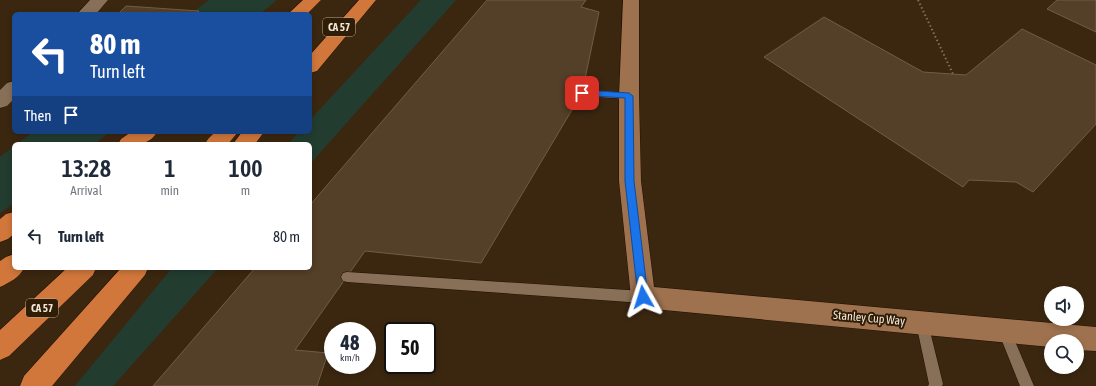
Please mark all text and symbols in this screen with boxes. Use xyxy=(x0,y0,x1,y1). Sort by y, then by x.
road number: CA 57 xyxy=(323,18,355,36)
icon: left xyxy=(24,28,76,80)
text: 80 m xyxy=(90,28,140,60)
text: Turn left xyxy=(90,61,145,82)
pin xyxy=(565,76,599,110)
icon: arrive xyxy=(571,82,593,104)
icon: arrive xyxy=(60,104,82,126)
text: Then xyxy=(24,107,52,124)
text: 13:28 xyxy=(62,155,111,182)
text: 1 xyxy=(164,155,175,182)
text: 100 xyxy=(229,155,262,182)
text: Arrival xyxy=(70,183,102,198)
text: min xyxy=(160,183,179,198)
text: m xyxy=(241,183,250,198)
icon: left xyxy=(24,225,46,247)
text: Turn left xyxy=(58,228,104,245)
text: 80 m xyxy=(273,228,300,245)
position arrow xyxy=(622,276,664,318)
map controls xyxy=(1044,286,1084,374)
button: sound xyxy=(1044,286,1084,326)
road number: CA 57 xyxy=(26,299,58,317)
street label: Stanley Cup Way xyxy=(832,308,906,328)
speed limit sign: 50 xyxy=(384,322,436,374)
text: 48 xyxy=(341,331,359,354)
button: search xyxy=(1044,334,1084,374)
text: km/h xyxy=(340,352,360,363)

